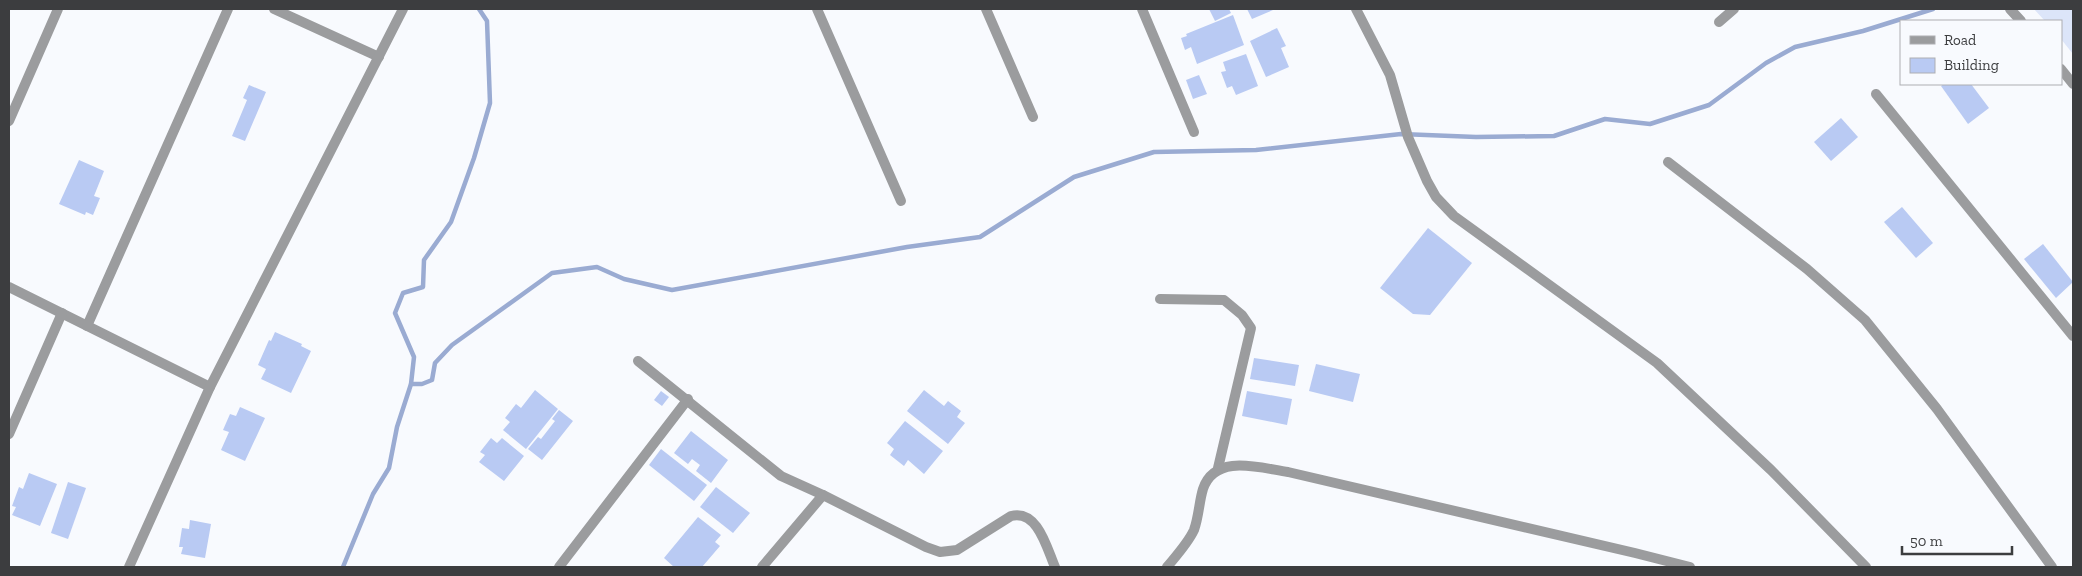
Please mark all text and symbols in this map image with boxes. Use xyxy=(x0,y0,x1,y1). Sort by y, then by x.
legend xyxy=(1900,20,2062,85)
text: Road xyxy=(1944,31,1977,49)
text: Building xyxy=(1944,56,1999,74)
scale bar xyxy=(1902,524,2012,556)
text: 50 m xyxy=(1910,532,1943,550)

